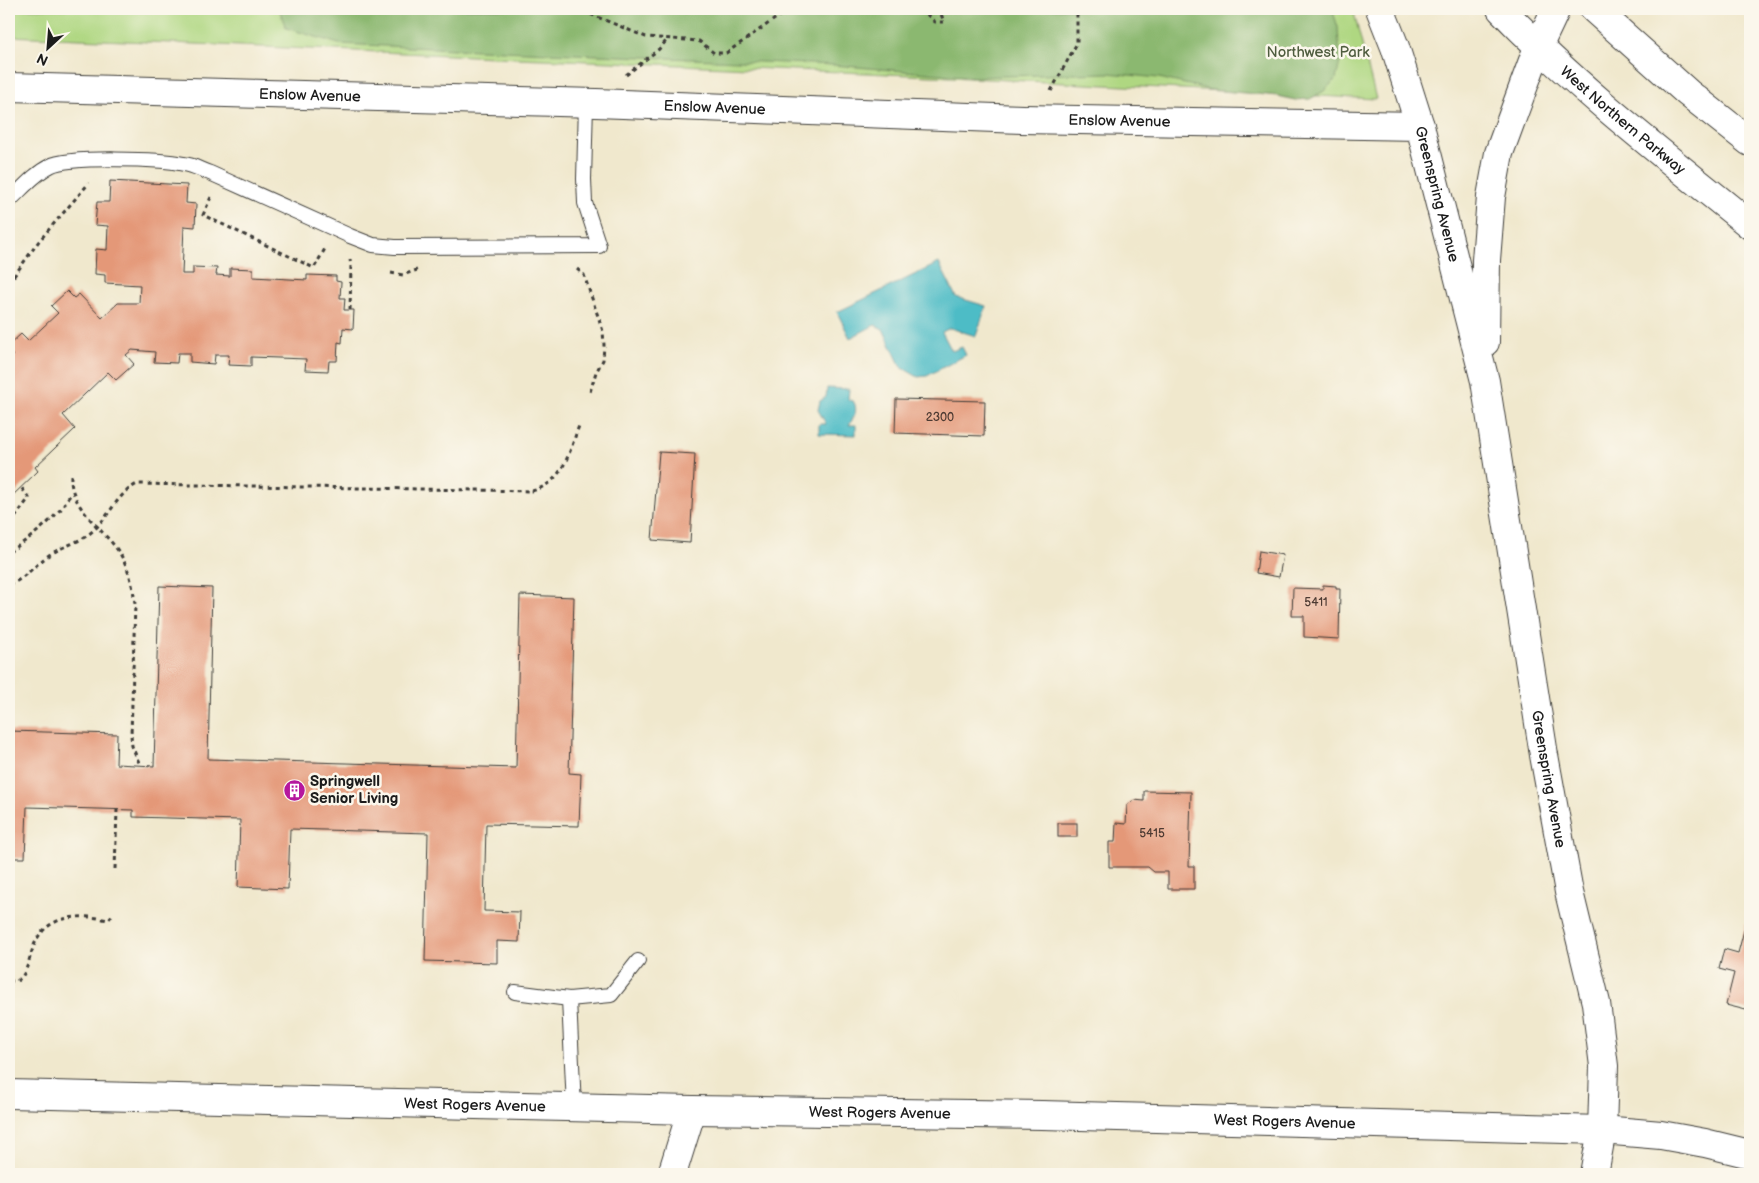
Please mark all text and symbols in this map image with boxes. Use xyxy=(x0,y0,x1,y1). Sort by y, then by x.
north arrow xyxy=(22,22,72,72)
park label: Northwest Park xyxy=(1266,43,1370,62)
text: N xyxy=(34,49,51,69)
street label: West Northern Parkway xyxy=(1556,62,1690,179)
street label: Enslow Avenue xyxy=(259,84,361,106)
street label: Enslow Avenue xyxy=(663,96,766,119)
street label: Enslow Avenue xyxy=(1068,110,1171,131)
street label: Greenspring Avenue xyxy=(1411,124,1464,264)
house number: 2300 xyxy=(926,410,954,425)
house number: 5411 xyxy=(1304,595,1328,610)
street label: Greenspring Avenue xyxy=(1528,709,1570,849)
place label: Springwell Senior Living xyxy=(310,772,398,808)
building icon: Springwell Senior Living xyxy=(282,778,306,802)
house number: 5415 xyxy=(1139,826,1165,841)
street label: West Rogers Avenue xyxy=(404,1094,546,1116)
street label: West Rogers Avenue xyxy=(809,1102,951,1123)
street label: West Rogers Avenue xyxy=(1213,1110,1356,1133)

